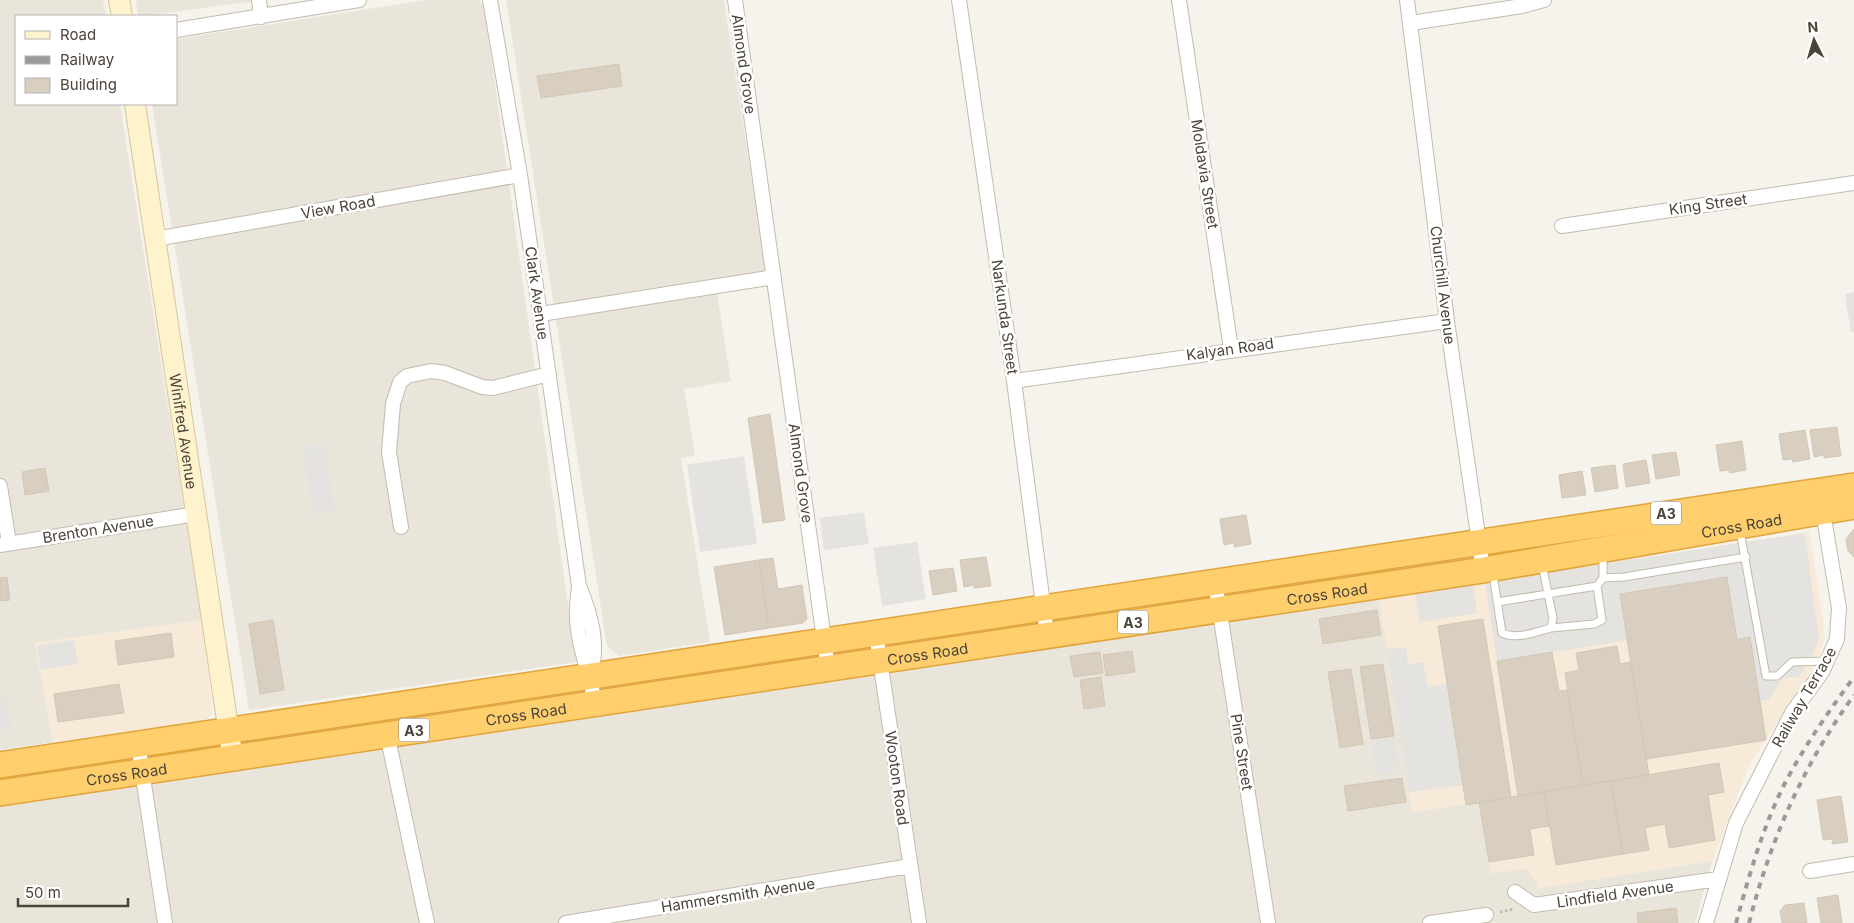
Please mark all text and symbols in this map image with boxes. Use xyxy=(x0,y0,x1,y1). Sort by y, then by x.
street label: Almond Grove xyxy=(728,13,760,115)
legend xyxy=(15,15,178,105)
north arrow xyxy=(1789,15,1839,65)
text: N xyxy=(1807,18,1819,35)
text: Road xyxy=(60,25,96,44)
text: Railway xyxy=(60,50,115,69)
text: Building xyxy=(60,75,117,94)
street label: Moldavia Street xyxy=(1187,118,1223,230)
street label: King Street xyxy=(1668,189,1748,219)
street label: View Road xyxy=(299,191,377,223)
street label: Churchill Avenue xyxy=(1426,225,1460,345)
street label: Clark Avenue xyxy=(521,245,553,341)
street label: Narkunda Street xyxy=(988,258,1022,376)
street label: Kalyan Road xyxy=(1185,333,1275,365)
street label: Winifred Avenue xyxy=(166,372,202,491)
street label: Almond Grove xyxy=(785,422,817,524)
road number: A3 xyxy=(1651,502,1681,524)
street label: Cross Road xyxy=(1700,509,1783,542)
street label: Brenton Avenue xyxy=(41,511,155,547)
street label: Cross Road xyxy=(1285,578,1369,609)
road number: A3 xyxy=(1118,610,1148,634)
street label: Cross Road xyxy=(886,638,969,669)
street label: Railway Terrace xyxy=(1768,643,1840,751)
street label: Cross Road xyxy=(484,698,568,729)
street label: Pine Street xyxy=(1227,712,1257,792)
road number: A3 xyxy=(399,718,429,742)
street label: Wooton Road xyxy=(881,730,913,826)
street label: Cross Road xyxy=(85,759,168,789)
street label: Hammersmith Avenue xyxy=(660,873,816,917)
scale bar xyxy=(18,876,128,908)
street label: Lindfield Avenue xyxy=(1555,876,1675,912)
text: 50 m xyxy=(25,883,61,902)

